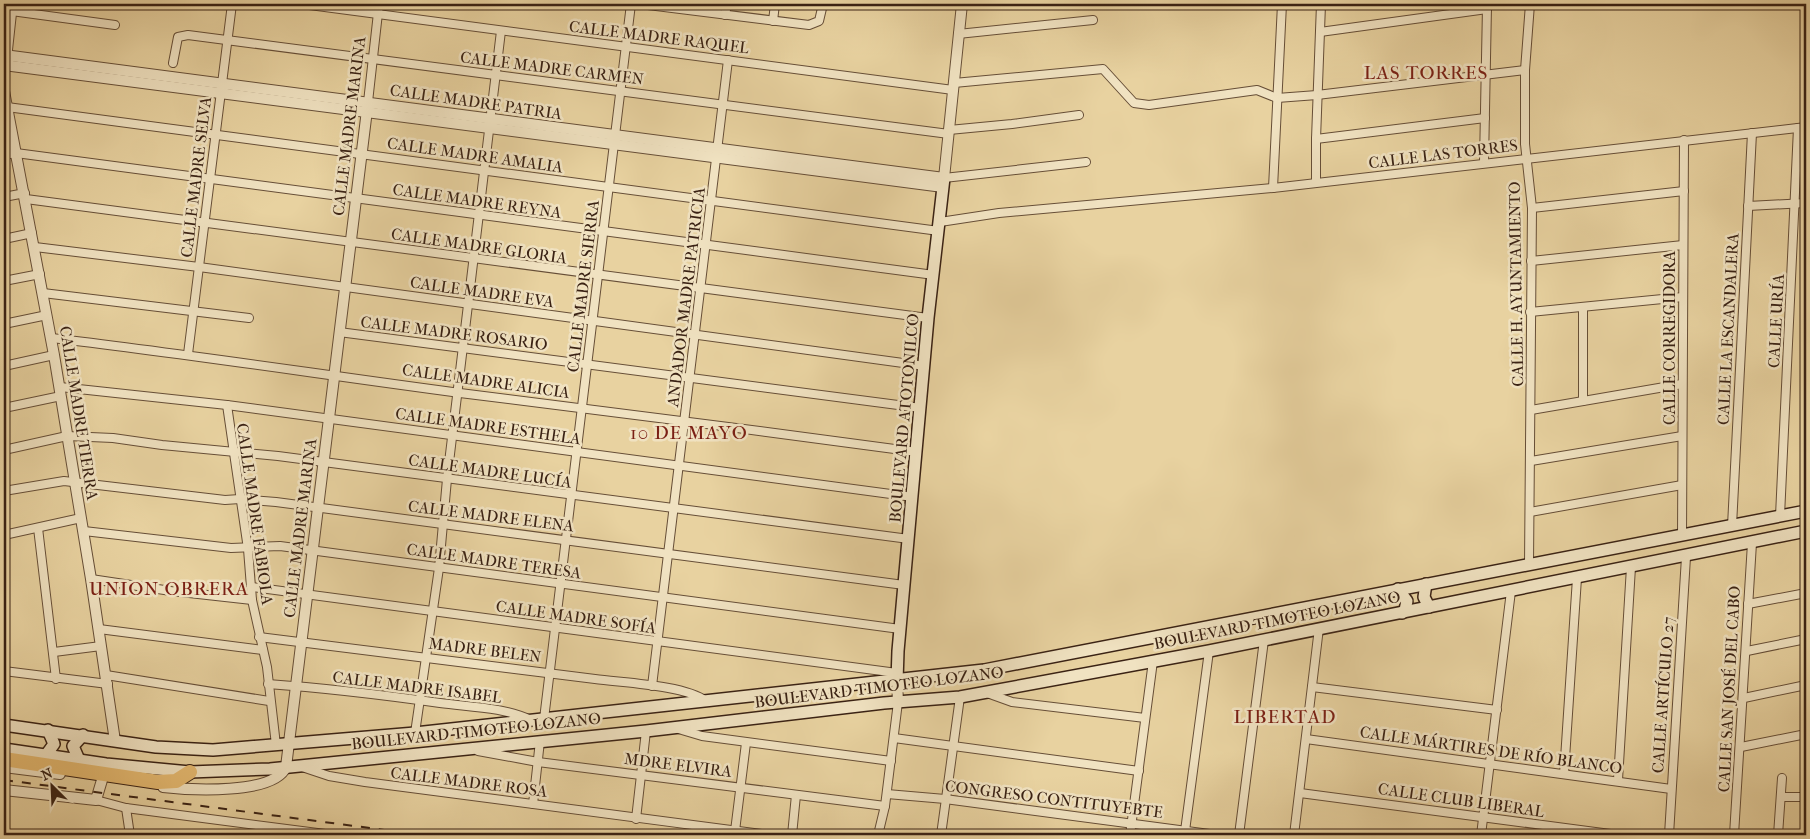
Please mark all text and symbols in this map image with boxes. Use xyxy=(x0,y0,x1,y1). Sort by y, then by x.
street label: CALLE MADRE RAQUEL xyxy=(568,17,750,57)
street label: CALLE MADRE MARINA xyxy=(329,35,370,217)
street label: CALLE MADRE CARMEN xyxy=(459,47,645,89)
district label: LAS TORRES xyxy=(1364,62,1488,84)
street label: CALLE MADRE PATRIA xyxy=(389,81,564,124)
street label: CALLE MADRE SELVA xyxy=(177,95,215,258)
street label: CALLE MADRE AMALIA xyxy=(386,133,565,177)
street label: CALLE LAS TORRES xyxy=(1367,135,1519,173)
street label: CALLE MADRE REYNA xyxy=(391,180,563,222)
street label: CALLE H. AYUNTAMIENTO xyxy=(1505,181,1527,387)
street label: ANDADOR MADRE PATRICIA xyxy=(663,185,709,409)
street label: CALLE MADRE SIERRA xyxy=(563,198,603,373)
street label: CALLE MADRE GLORIA xyxy=(390,224,569,268)
street label: CALLE LA ESCANDALERA xyxy=(1713,232,1743,425)
street label: CALLE CORREGIDORA xyxy=(1660,250,1679,425)
street label: CALLE MADRE EVA xyxy=(409,272,556,312)
street label: CALLE URÍA xyxy=(1763,273,1788,369)
street label: CALLE MADRE ROSARIO xyxy=(359,312,549,354)
street label: BOULEVARD ATOTONILCO xyxy=(885,313,923,523)
street label: CALLE MADRE TIERRA xyxy=(56,325,102,502)
street label: CALLE MADRE ALICIA xyxy=(401,360,572,402)
street label: CALLE MADRE ESTHELA xyxy=(394,404,583,449)
street label: CALLE MADRE FABIOLA xyxy=(233,422,277,607)
district label: 10 DE MAYO xyxy=(630,422,748,444)
street label: CALLE MADRE MARINA xyxy=(280,437,321,619)
street label: CALLE MADRE LUCÍA xyxy=(407,449,574,492)
street label: CALLE MADRE ELENA xyxy=(407,496,576,536)
street label: CALLE MADRE TERESA xyxy=(406,539,583,583)
district label: UNION OBRERA xyxy=(89,578,249,600)
street label: CALLE SAN JOSÉ DEL CABO xyxy=(1713,585,1744,793)
street label: BOULEVARD TIMOTEO LOZANO xyxy=(1152,587,1402,653)
street label: CALLE MADRE SOFÍA xyxy=(495,595,658,638)
street label: CALLE ARTÍCULO 27 xyxy=(1647,616,1678,774)
street label: MADRE BELEN xyxy=(428,634,542,666)
street label: BOULEVARD TIMOTEO LOZANO xyxy=(753,662,1005,712)
street label: CALLE MADRE ISABEL xyxy=(331,667,503,707)
district label: LIBERTAD xyxy=(1234,706,1337,728)
street label: BOULEVARD TIMOTEO LOZANO xyxy=(350,708,602,754)
street label: CALLE MÁRTIRES DE RÍO BLANCO xyxy=(1359,721,1624,778)
street label: MDRE ELVIRA xyxy=(623,749,734,781)
north arrow xyxy=(28,762,78,812)
street label: CALLE MADRE ROSA xyxy=(389,763,549,801)
text: N xyxy=(39,765,56,785)
street label: CONGRESO CONTITUYEBTE xyxy=(944,776,1164,822)
street label: CALLE CLUB LIBERAL xyxy=(1377,779,1546,821)

